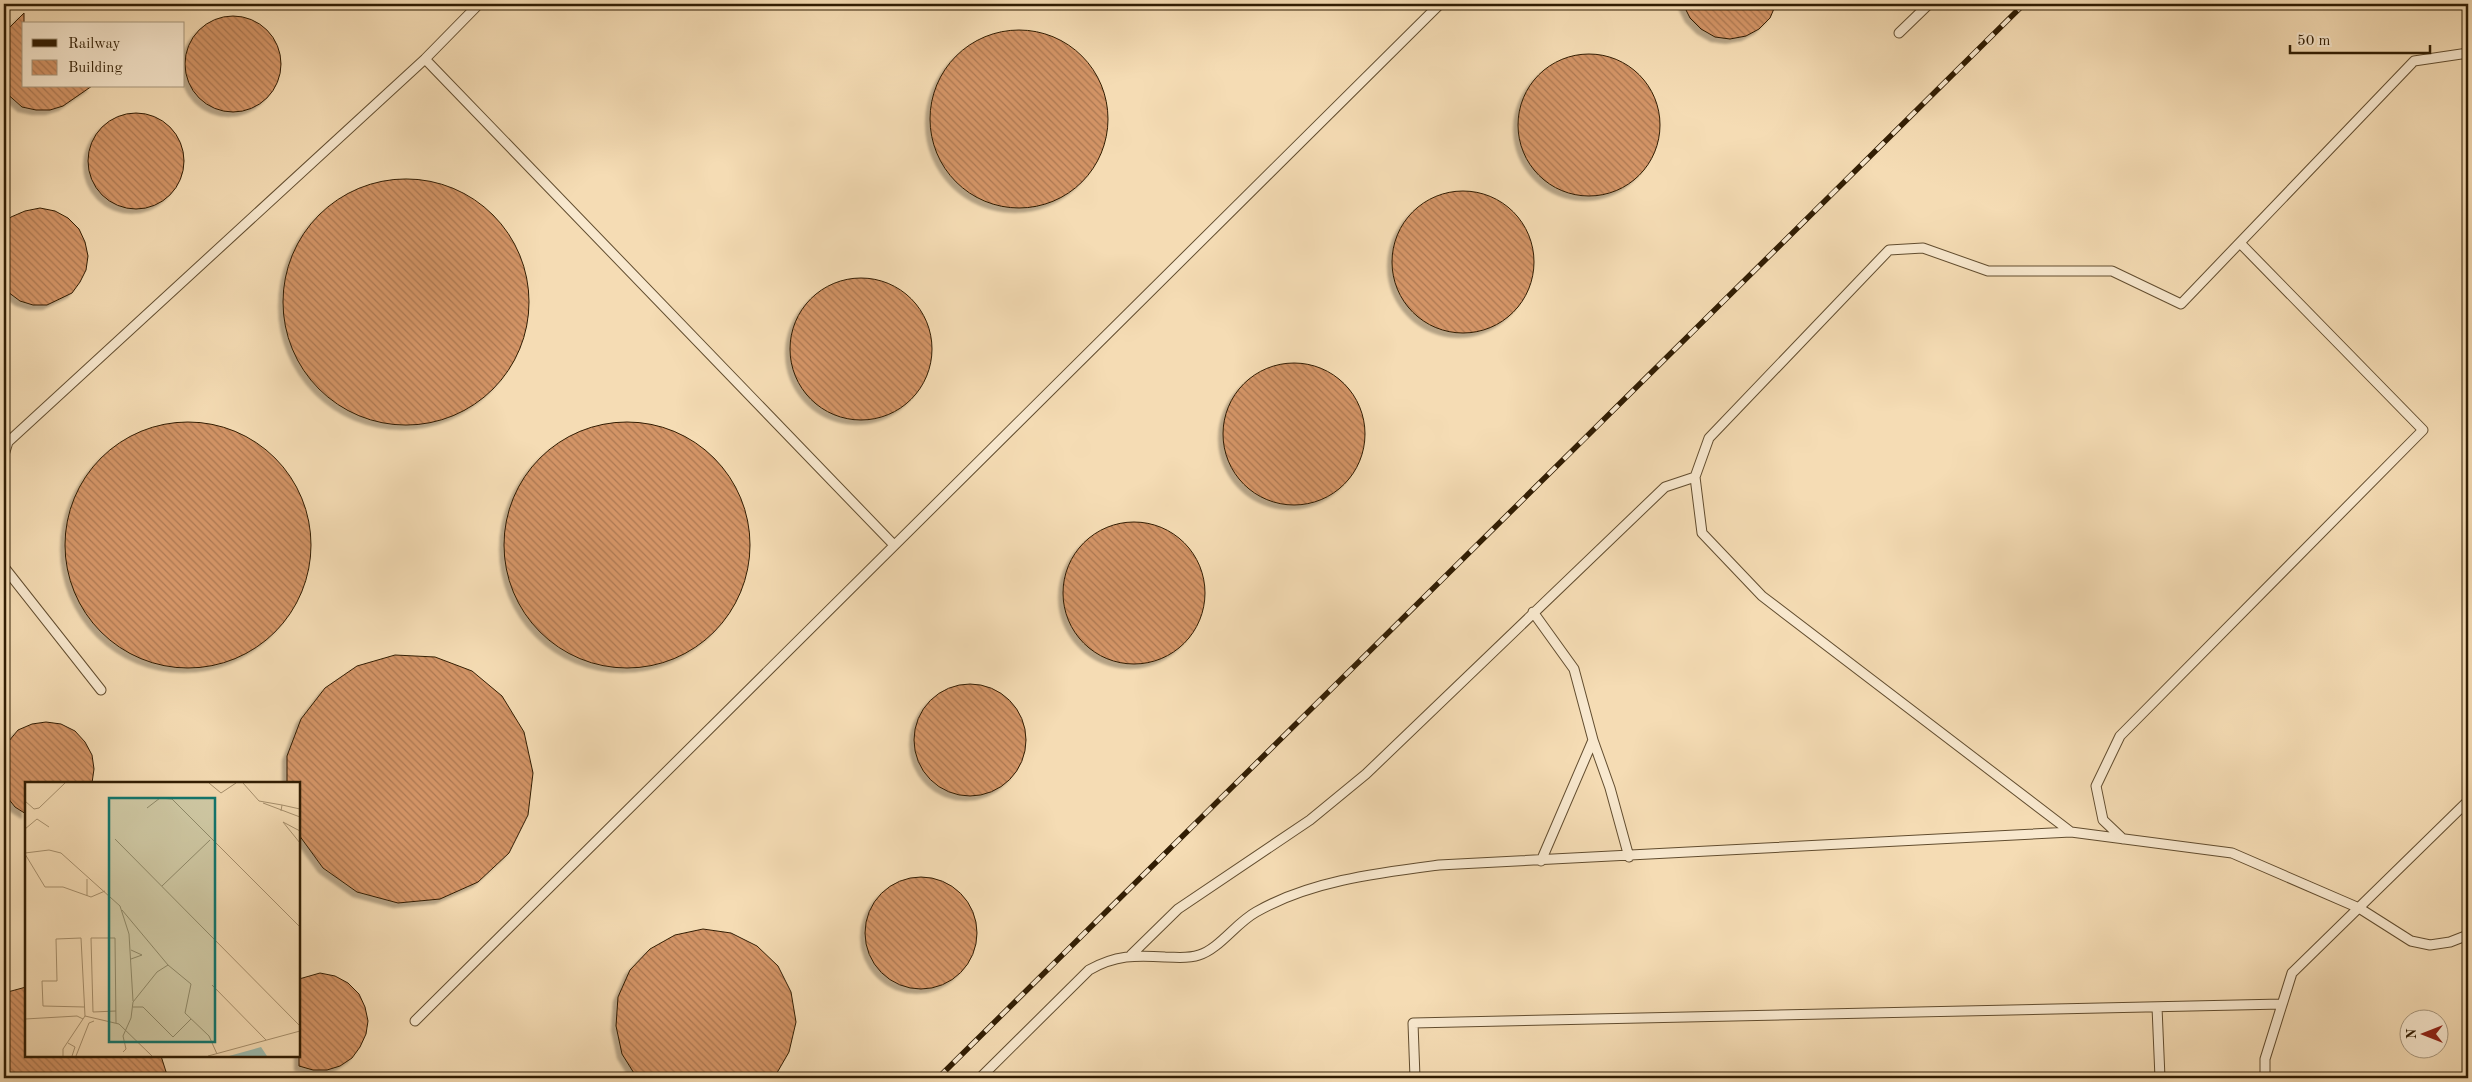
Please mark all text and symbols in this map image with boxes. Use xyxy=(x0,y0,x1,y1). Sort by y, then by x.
legend xyxy=(22,22,185,88)
scale bar xyxy=(2290,22,2430,54)
text: 50 m xyxy=(2297,34,2331,49)
text: Railway xyxy=(68,37,121,52)
text: Building xyxy=(68,61,123,76)
inset map xyxy=(25,782,300,1057)
north arrow xyxy=(2400,1010,2450,1060)
text: N xyxy=(2405,1028,2419,1039)

